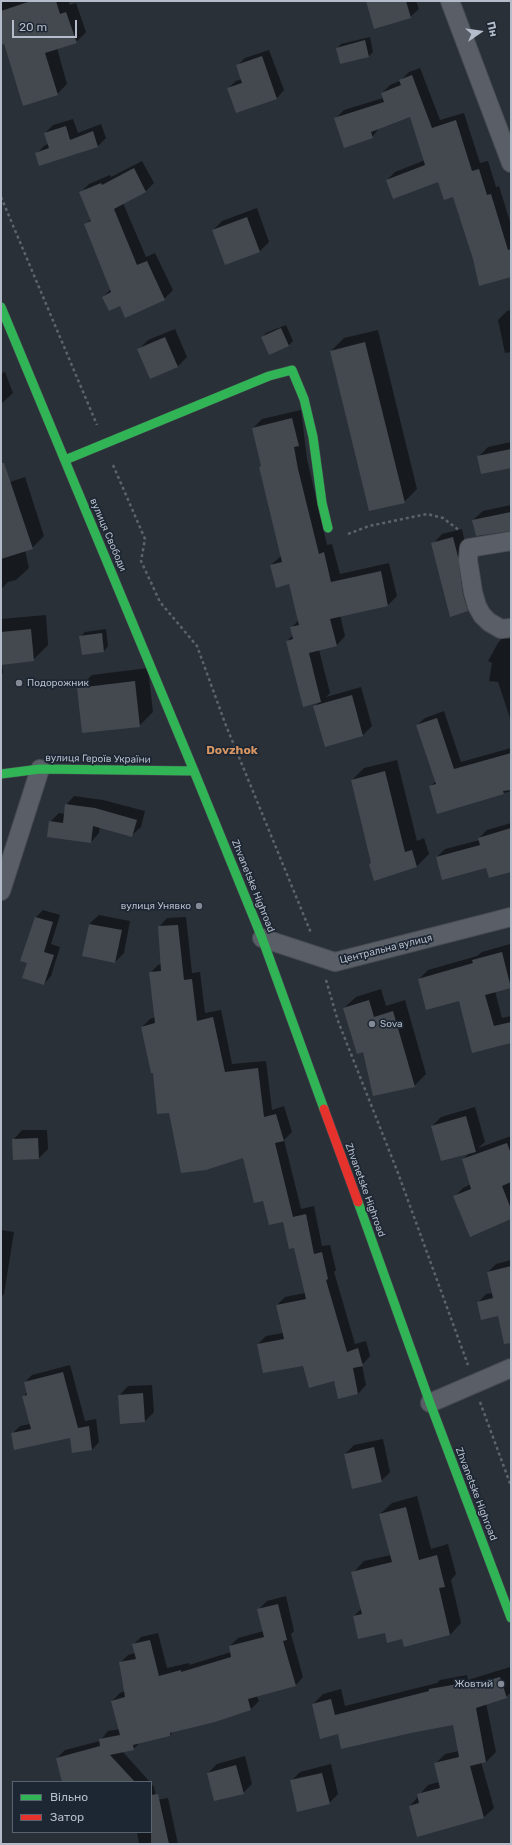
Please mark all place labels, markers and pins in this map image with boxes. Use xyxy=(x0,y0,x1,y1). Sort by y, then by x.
place label: Подорожник xyxy=(27,677,89,689)
marker: Подорожник xyxy=(14,678,24,688)
place label: вулиця Унявко xyxy=(121,900,191,912)
marker: вулиця Унявко xyxy=(194,901,204,911)
place label: Sova xyxy=(380,1018,403,1030)
marker: Sova xyxy=(367,1019,377,1029)
place label: Жовтий xyxy=(454,1678,493,1690)
marker: Жовтий xyxy=(496,1679,506,1689)

